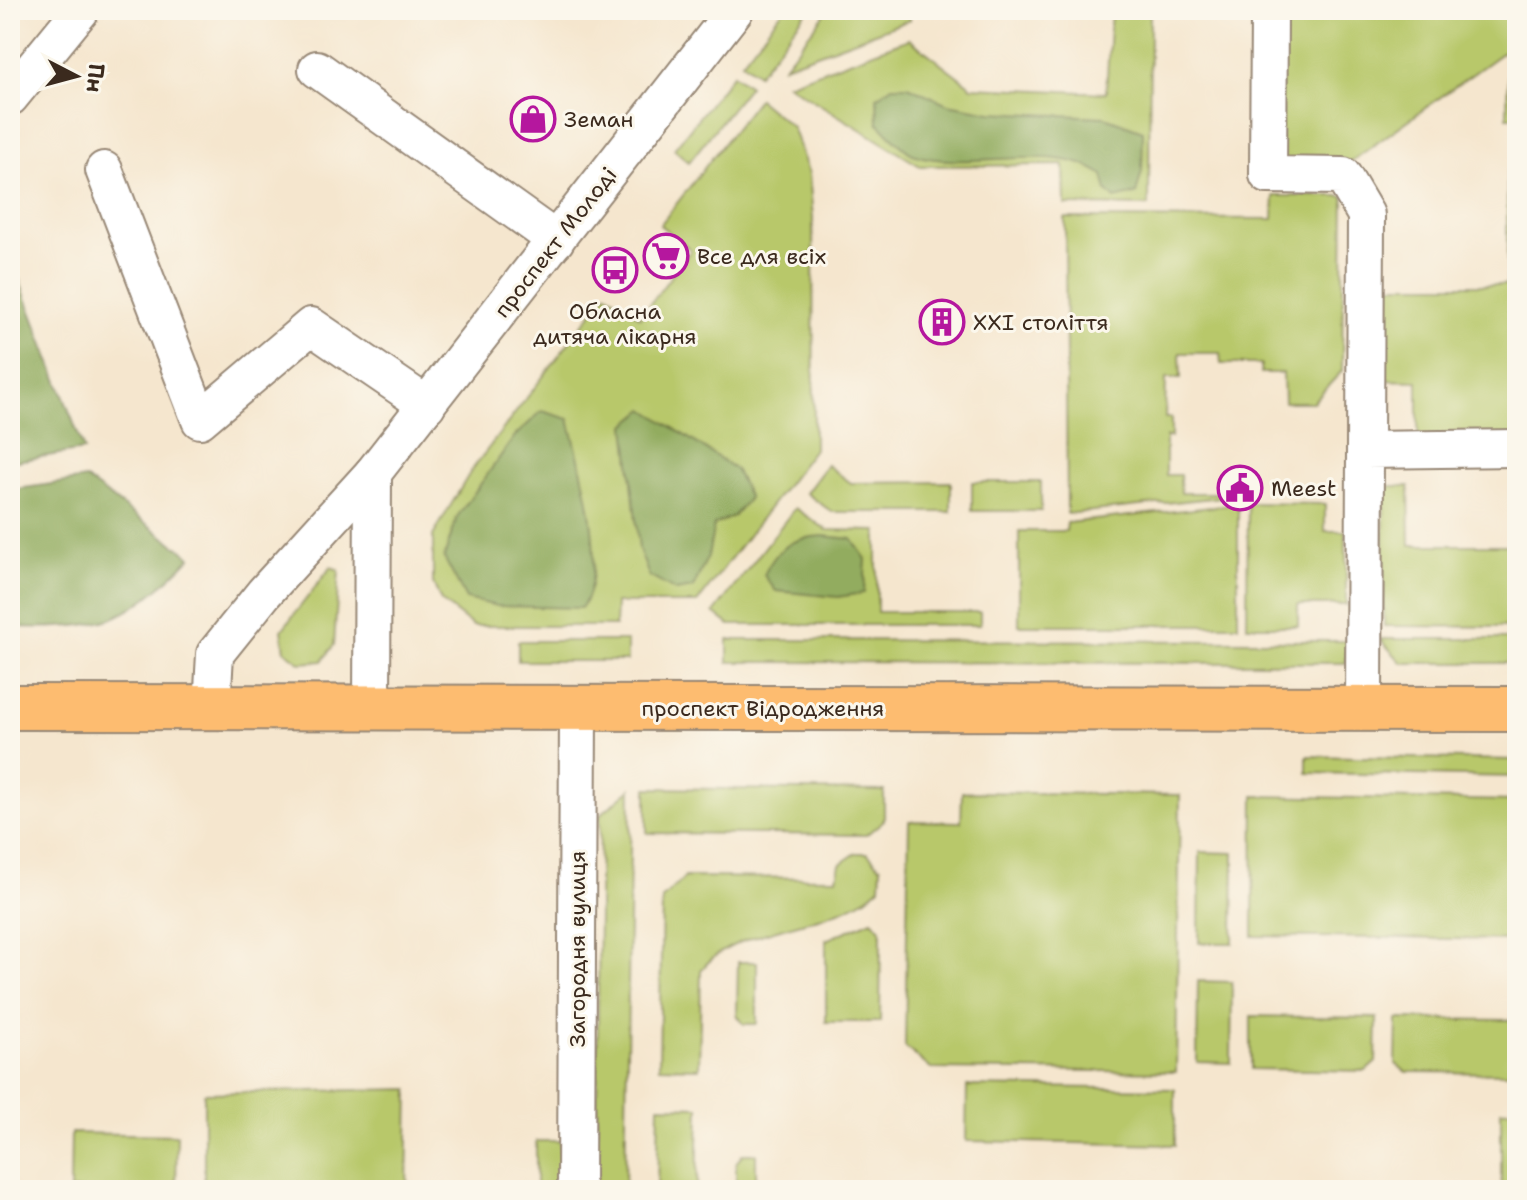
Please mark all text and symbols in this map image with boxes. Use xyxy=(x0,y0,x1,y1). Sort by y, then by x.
north arrow xyxy=(36,36,116,116)
text: Пн xyxy=(79,62,111,94)
shop icon: Земан xyxy=(509,95,557,143)
place label: Земан xyxy=(564,105,633,134)
street label: проспект Молоді xyxy=(488,161,623,323)
supermarket icon: Все для всіх xyxy=(642,232,690,280)
place label: Все для всіх xyxy=(697,242,826,271)
bus stop icon: Обласна дитяча лікарня xyxy=(591,246,639,294)
place label: Обласна дитяча лікарня xyxy=(533,297,697,351)
building icon: ХХІ століття xyxy=(918,298,966,346)
place label: ХХІ століття xyxy=(973,308,1109,337)
public building icon: Meest xyxy=(1216,464,1264,512)
place label: Meest xyxy=(1271,474,1337,503)
street label: проспект Відродження xyxy=(642,694,884,723)
street label: Загородня вулиця xyxy=(563,851,592,1047)

